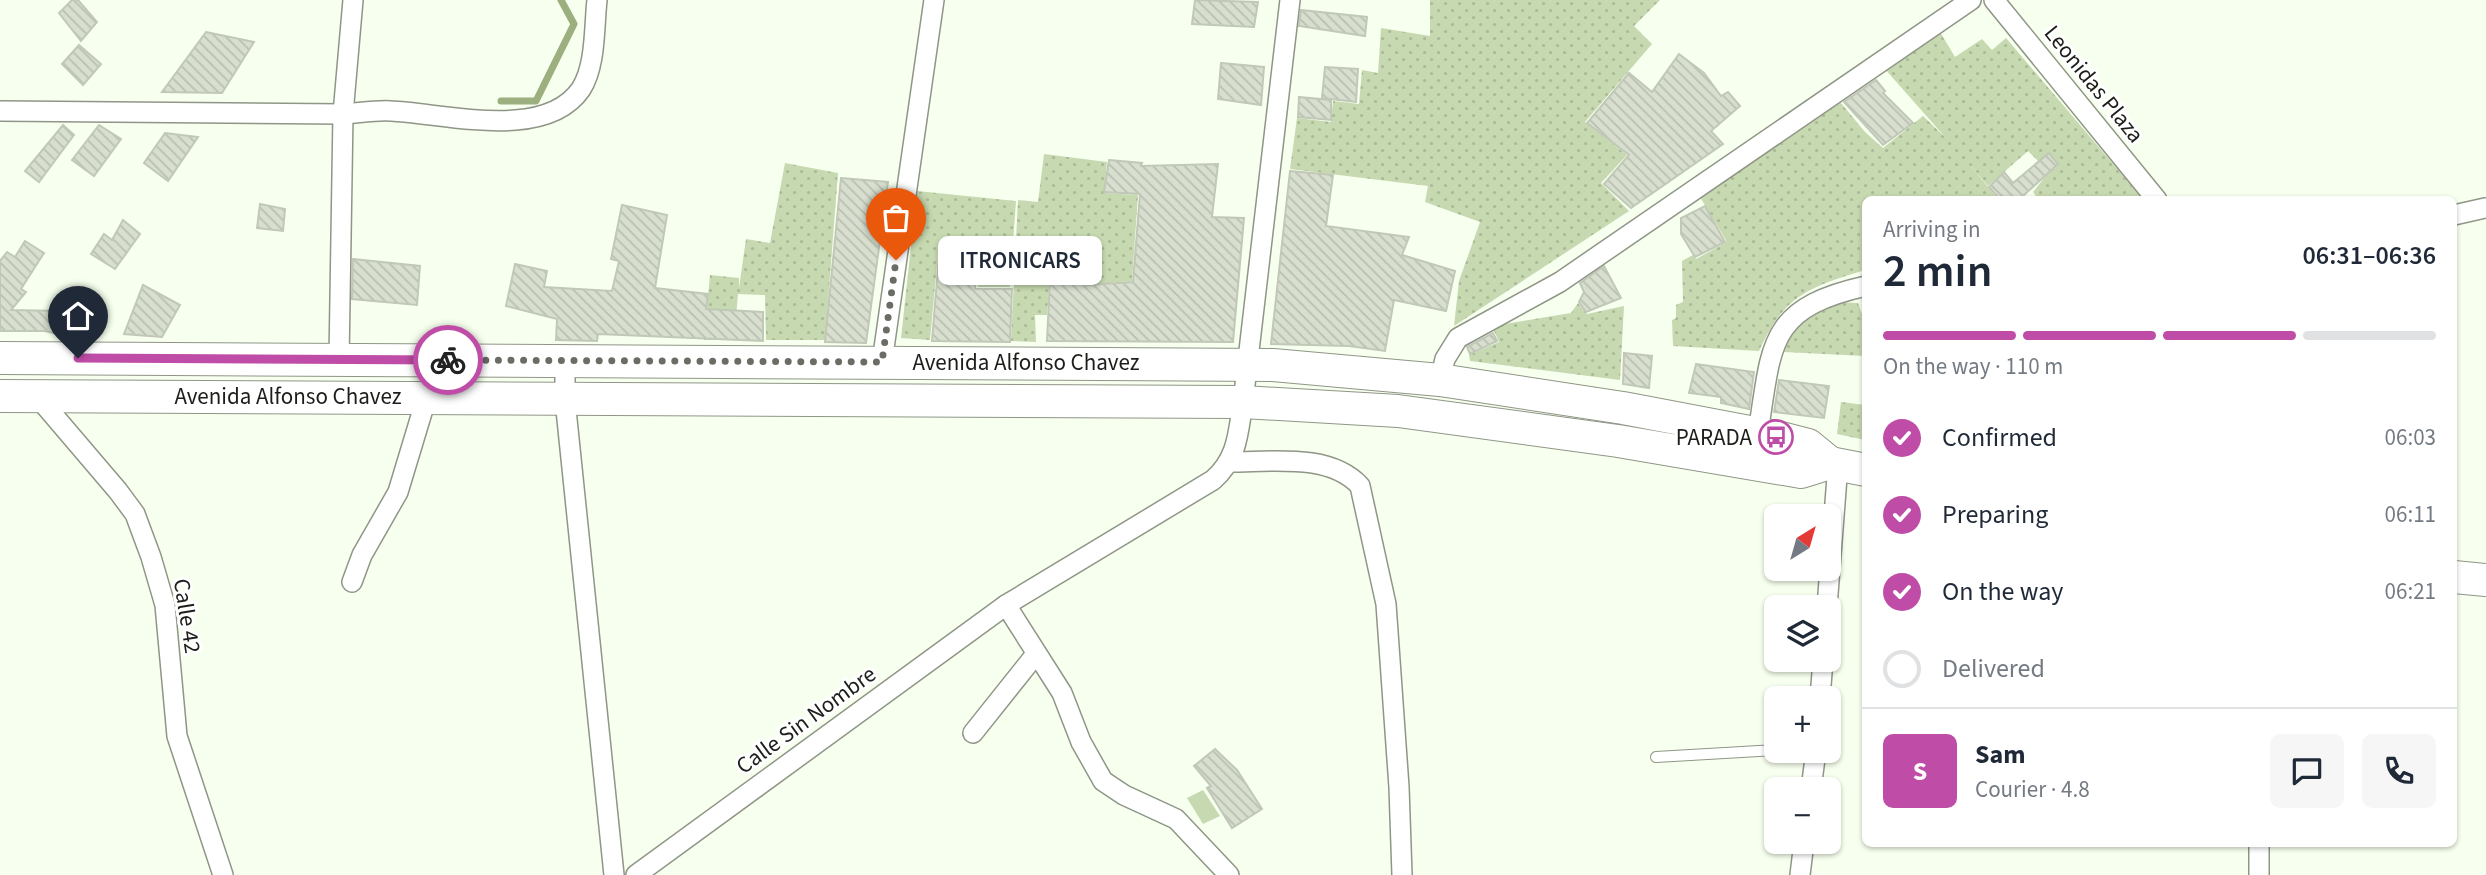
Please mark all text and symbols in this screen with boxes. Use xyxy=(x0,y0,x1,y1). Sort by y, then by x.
street label: Leonidas Plaza xyxy=(2036,18,2152,150)
pin xyxy=(866,188,926,260)
icon: bag xyxy=(877,199,915,237)
text: Arriving in xyxy=(1883,213,1981,246)
callout: ITRONICARS xyxy=(938,236,1102,284)
text: 06:31–06:36 xyxy=(2303,237,2436,274)
text: 2 min xyxy=(1883,239,1992,304)
text: ITRONICARS xyxy=(959,244,1081,277)
pin xyxy=(48,286,108,358)
icon: home xyxy=(59,297,97,335)
courier xyxy=(413,325,483,395)
icon: bike xyxy=(429,341,467,379)
street label: Avenida Alfonso Chavez xyxy=(912,346,1140,379)
text: On the way · 110 m xyxy=(1883,350,2063,383)
street label: Avenida Alfonso Chavez xyxy=(174,380,402,413)
bus stop icon: PARADA xyxy=(1757,418,1795,456)
icon: check xyxy=(1883,419,1921,457)
text: Confirmed xyxy=(1942,419,2057,456)
place label: PARADA xyxy=(1676,421,1753,454)
text: 06:03 xyxy=(2385,421,2436,454)
icon: check xyxy=(1883,496,1921,534)
text: Preparing xyxy=(1942,496,2048,533)
text: 06:11 xyxy=(2385,498,2436,531)
north arrow xyxy=(1764,504,1841,581)
map controls xyxy=(1764,504,1841,854)
icon: check xyxy=(1883,573,1921,611)
text: On the way xyxy=(1942,573,2063,610)
text: 06:21 xyxy=(2385,575,2436,608)
street label: Calle 42 xyxy=(165,576,209,656)
button: layers xyxy=(1764,595,1841,672)
text: Delivered xyxy=(1942,650,2045,687)
street label: Calle Sin Nombre xyxy=(729,658,883,782)
button: + xyxy=(1764,686,1841,763)
button: chat xyxy=(2270,734,2344,808)
button: phone xyxy=(2362,734,2436,808)
text: Sam xyxy=(1975,736,2025,773)
text: S xyxy=(1913,753,1927,790)
text: Courier · 4.8 xyxy=(1975,773,2090,806)
button: − xyxy=(1764,777,1841,854)

